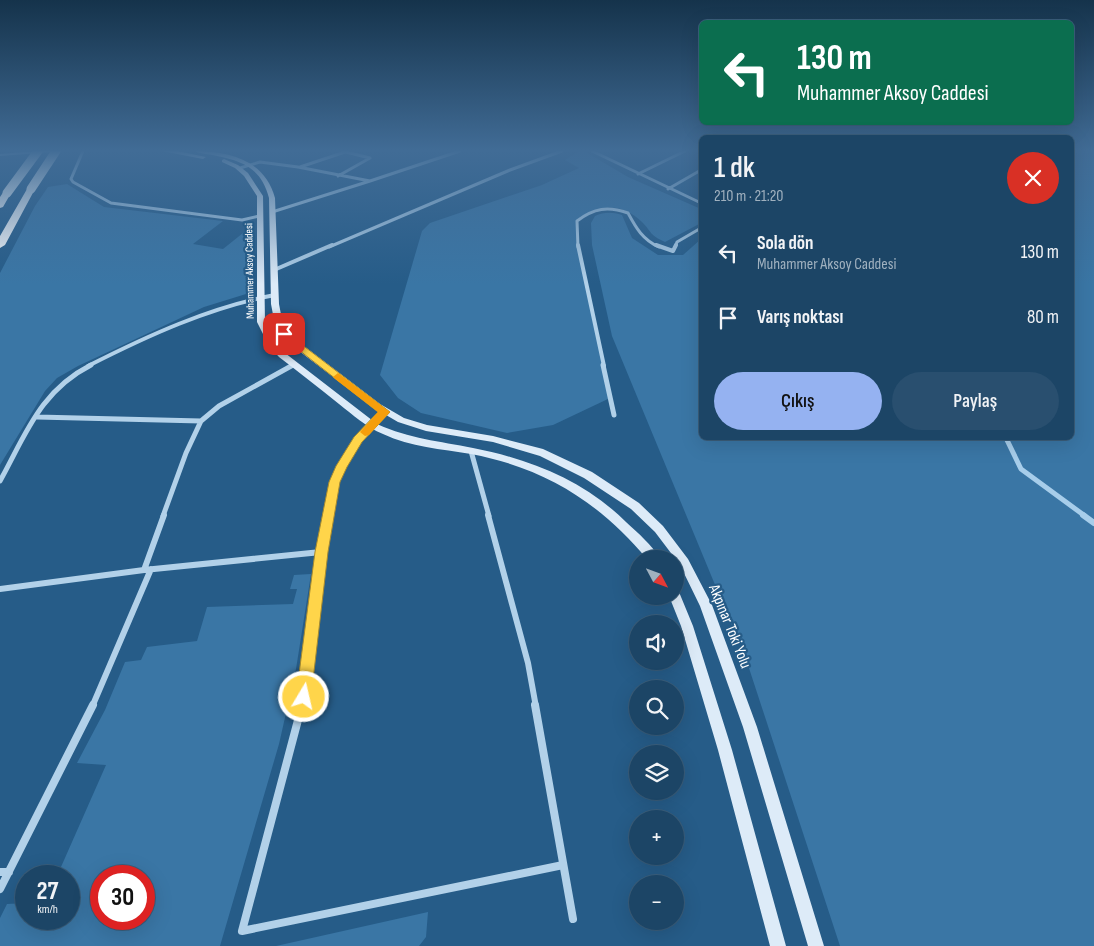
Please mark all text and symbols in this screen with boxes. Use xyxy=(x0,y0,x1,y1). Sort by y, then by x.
text: 130 m xyxy=(797,37,872,80)
icon: left xyxy=(714,40,779,105)
text: Muhammer Aksoy Caddesi xyxy=(797,80,989,107)
text: 1 dk xyxy=(714,150,755,186)
button: close xyxy=(1007,152,1059,204)
text: 210 m · 21:20 xyxy=(714,187,783,206)
street label: Muhammer Aksoy Caddesi xyxy=(242,223,257,319)
text: Sola dön xyxy=(757,232,813,255)
icon: left xyxy=(714,239,742,267)
text: 130 m xyxy=(1021,241,1059,264)
text: Muhammer Aksoy Caddesi xyxy=(757,255,896,274)
icon: arrive xyxy=(714,304,742,332)
text: Varış noktası xyxy=(757,306,843,329)
text: 80 m xyxy=(1027,306,1059,329)
pin xyxy=(263,313,305,355)
icon: arrive xyxy=(270,320,298,348)
button: Çıkış xyxy=(714,372,882,430)
button: Paylaş xyxy=(892,372,1059,430)
north arrow xyxy=(629,550,684,605)
map controls xyxy=(629,550,684,930)
street label: Akpınar Toki Yolu xyxy=(704,581,755,671)
button: sound xyxy=(629,615,684,670)
position arrow xyxy=(277,670,329,722)
button: search xyxy=(629,680,684,735)
button: layers xyxy=(629,745,684,800)
button: + xyxy=(629,810,684,865)
speed limit sign: 30 xyxy=(90,865,155,930)
button: − xyxy=(629,875,684,930)
text: 27 xyxy=(37,876,58,907)
text: km/h xyxy=(37,902,58,917)

